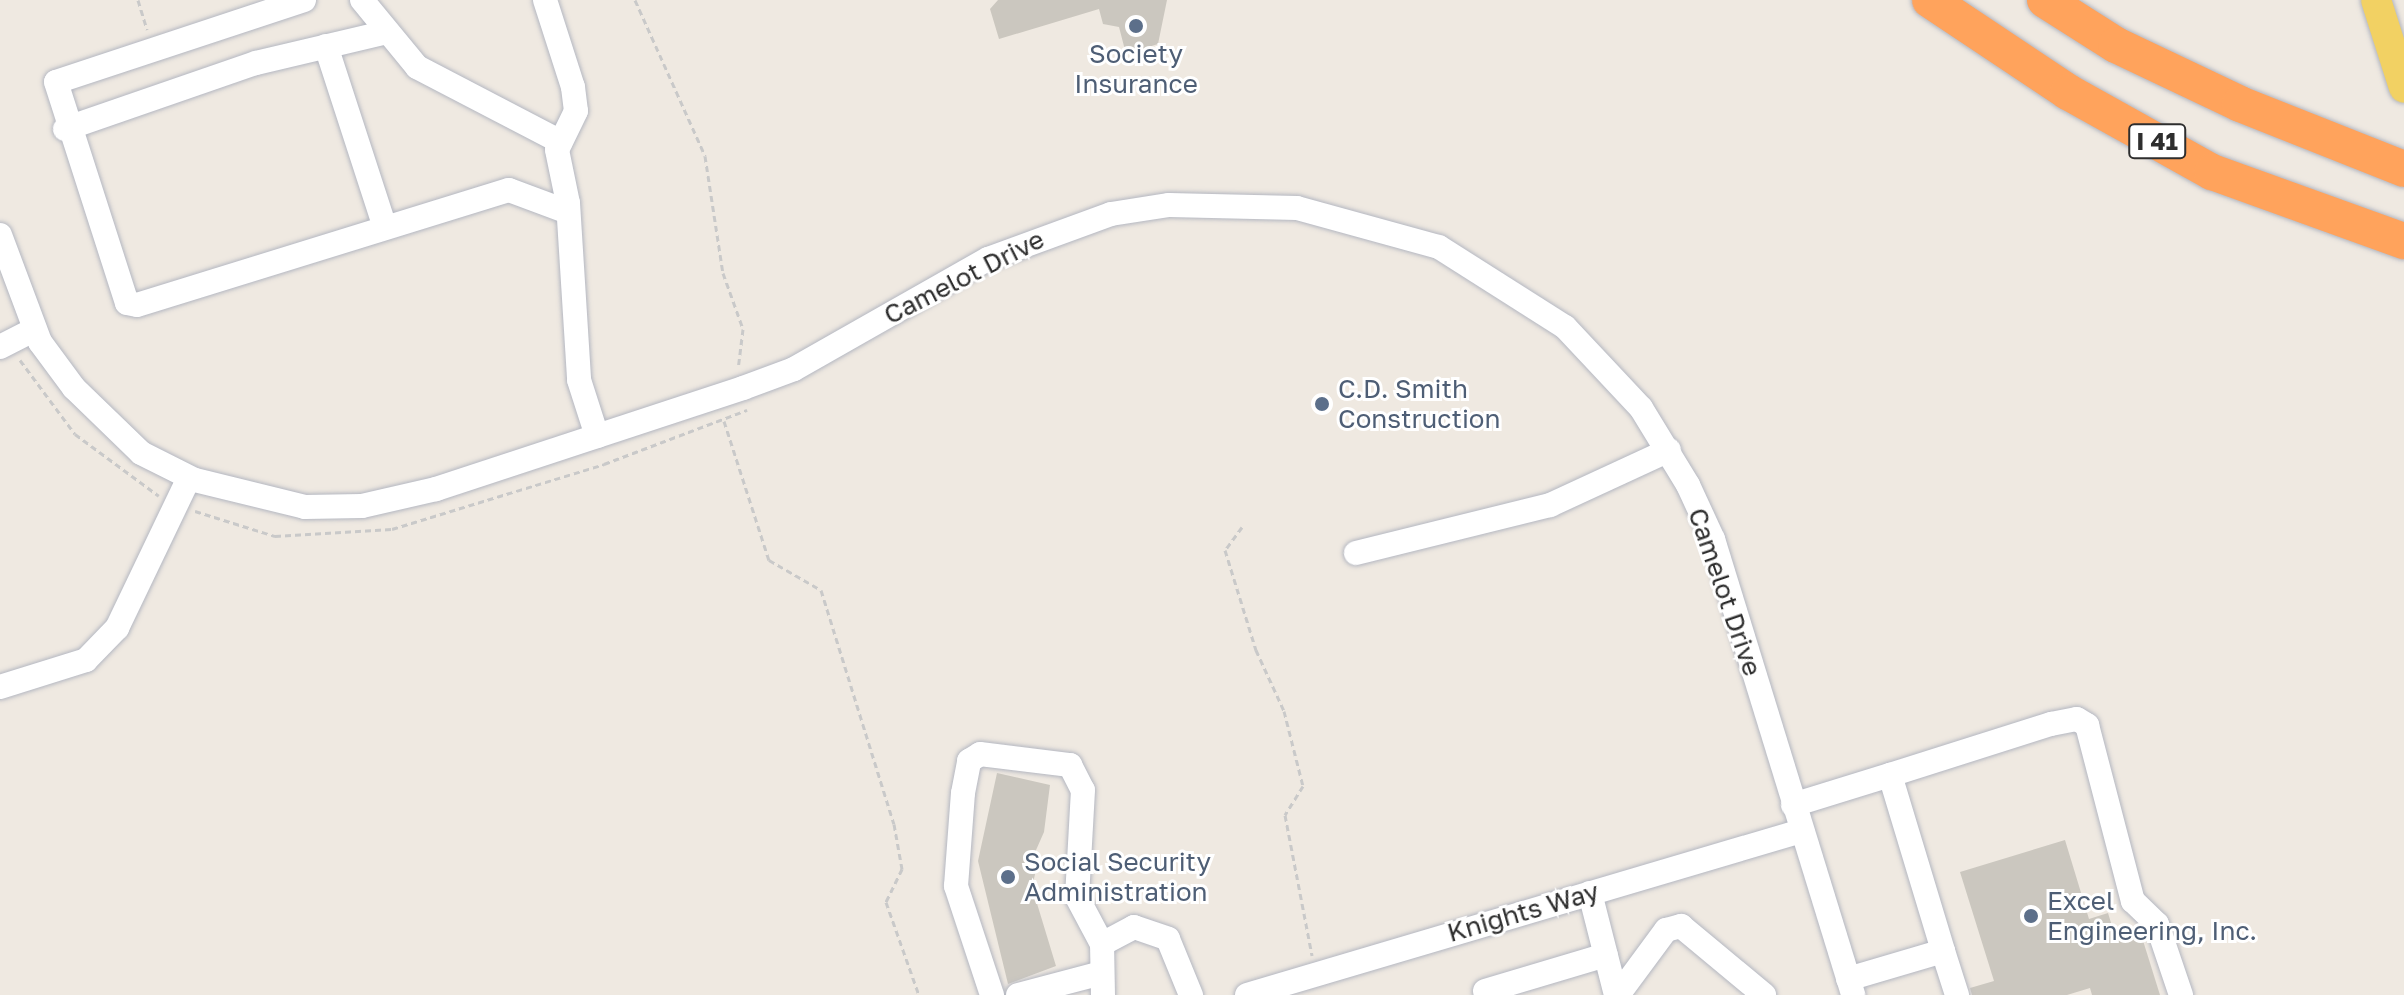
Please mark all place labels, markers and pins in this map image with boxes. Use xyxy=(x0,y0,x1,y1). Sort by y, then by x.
marker: Society Insurance xyxy=(1127,17,1145,35)
place label: Society Insurance xyxy=(1074,38,1198,100)
place label: C.D. Smith Construction xyxy=(1338,373,1500,434)
marker: C.D. Smith Construction xyxy=(1313,395,1331,413)
place label: Social Security Administration xyxy=(1024,846,1211,908)
marker: Social Security Administration xyxy=(999,868,1017,886)
place label: Excel Engineering, Inc. xyxy=(2047,885,2257,946)
marker: Excel Engineering, Inc. xyxy=(2022,907,2040,925)

